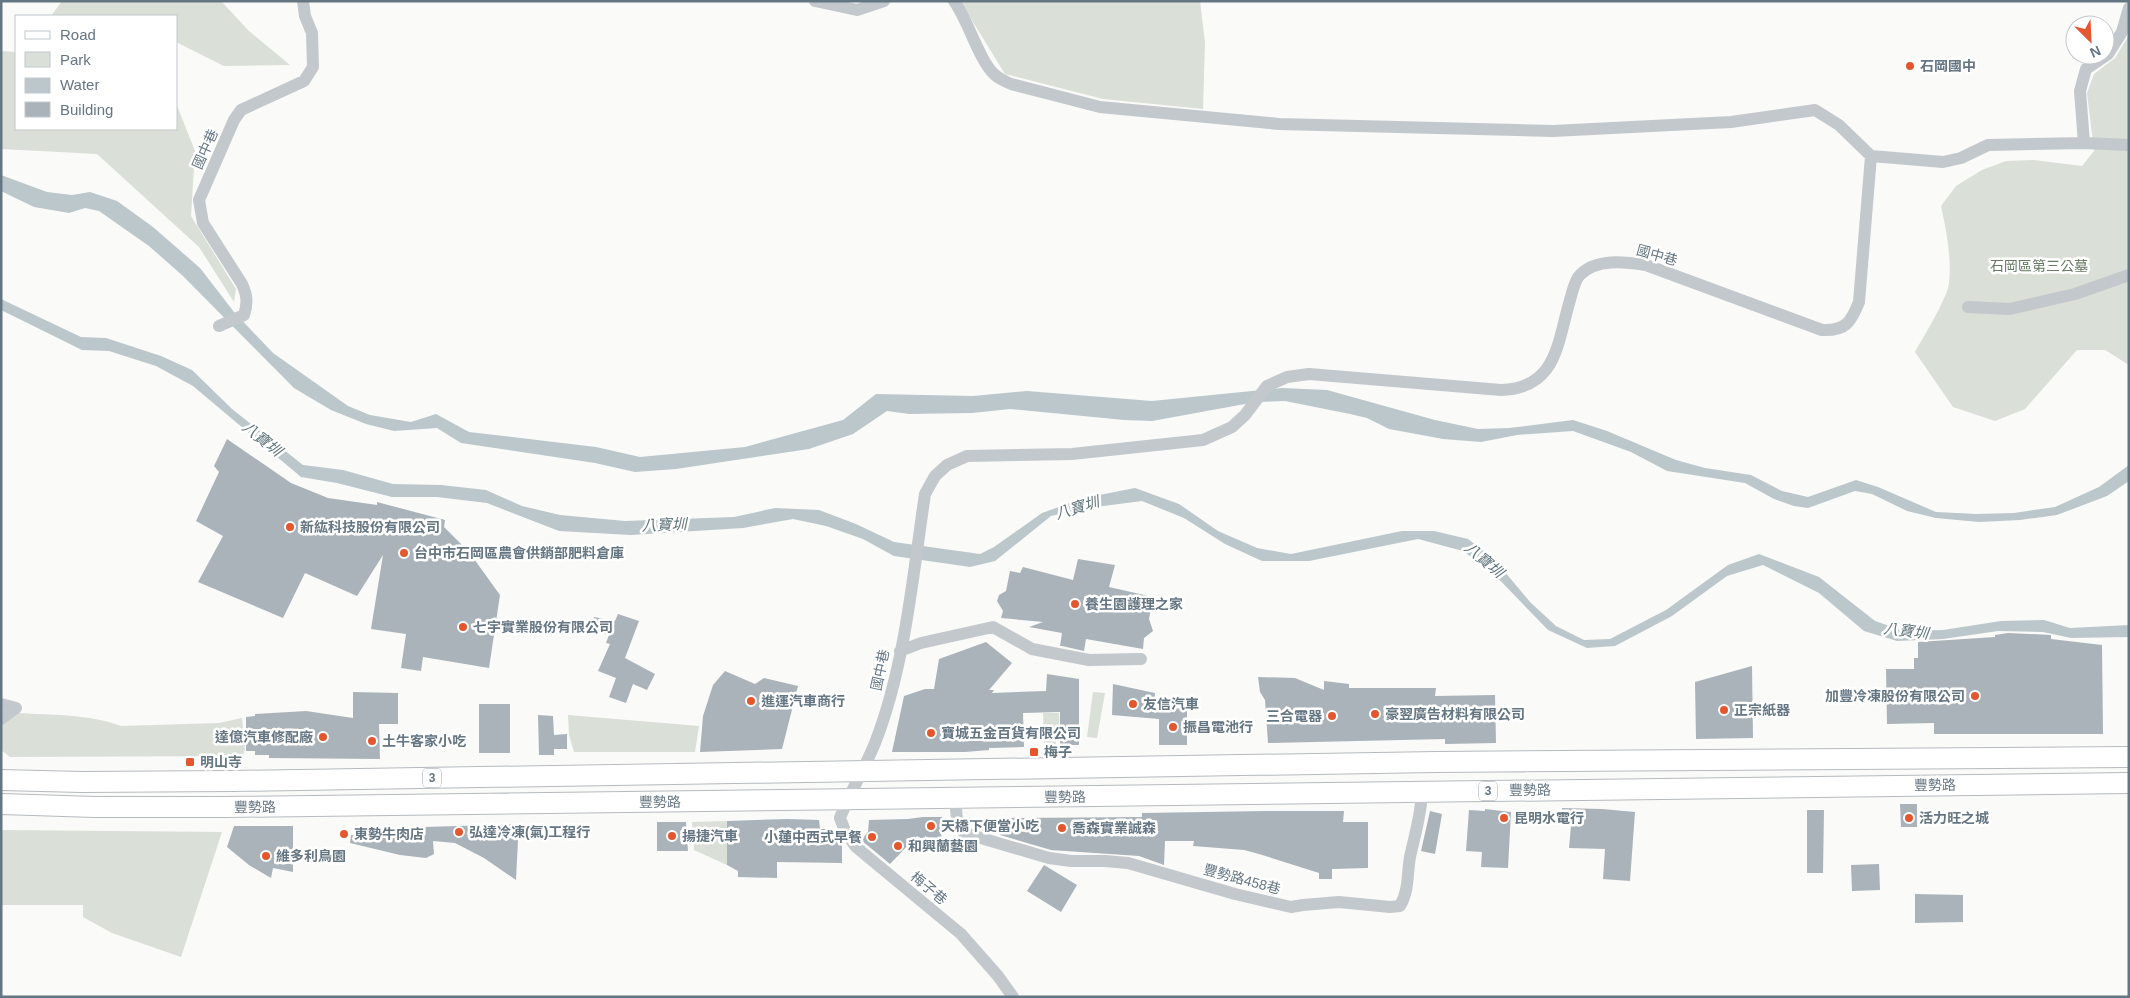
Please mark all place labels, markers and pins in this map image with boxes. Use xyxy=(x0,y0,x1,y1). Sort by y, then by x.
place label: 石岡國中 xyxy=(1920,58,1976,74)
marker: 石岡國中 xyxy=(1904,60,1916,72)
place label: 新紘科技股份有限公司 xyxy=(300,519,440,535)
marker: 新紘科技股份有限公司 xyxy=(284,521,296,533)
place label: 台中市石岡區農會供銷部肥料倉庫 xyxy=(414,545,624,561)
marker: 台中市石岡區農會供銷部肥料倉庫 xyxy=(398,547,410,559)
place label: 養生園護理之家 xyxy=(1085,596,1183,612)
marker: 養生園護理之家 xyxy=(1069,598,1081,610)
place label: 七宇實業股份有限公司 xyxy=(473,619,613,635)
marker: 七宇實業股份有限公司 xyxy=(457,621,469,633)
place label: 加豐冷凍股份有限公司 xyxy=(1825,688,1965,704)
marker: 加豐冷凍股份有限公司 xyxy=(1969,690,1981,702)
place label: 進運汽車商行 xyxy=(761,693,845,709)
marker: 進運汽車商行 xyxy=(745,695,757,707)
place label: 友信汽車 xyxy=(1143,696,1199,712)
marker: 友信汽車 xyxy=(1127,698,1139,710)
place label: 正宗紙器 xyxy=(1734,702,1790,718)
marker: 正宗紙器 xyxy=(1718,704,1730,716)
place label: 豪翌廣告材料有限公司 xyxy=(1385,706,1525,722)
place label: 三合電器 xyxy=(1266,708,1322,724)
marker: 豪翌廣告材料有限公司 xyxy=(1369,708,1381,720)
marker: 三合電器 xyxy=(1326,710,1338,722)
place label: 振昌電池行 xyxy=(1183,719,1253,735)
marker: 振昌電池行 xyxy=(1167,721,1179,733)
place label: 寶城五金百貨有限公司 xyxy=(941,725,1081,741)
marker: 寶城五金百貨有限公司 xyxy=(925,727,937,739)
place label: 達億汽車修配廠 xyxy=(215,729,313,745)
marker: 達億汽車修配廠 xyxy=(317,731,329,743)
place label: 土牛客家小吃 xyxy=(382,733,466,749)
marker: 土牛客家小吃 xyxy=(366,735,378,747)
place label: 梅子 xyxy=(1044,744,1072,760)
marker: 梅子 xyxy=(1028,746,1040,758)
place label: 明山寺 xyxy=(200,754,242,770)
marker: 明山寺 xyxy=(184,756,196,768)
place label: 昆明水電行 xyxy=(1514,810,1584,826)
place label: 活力旺之城 xyxy=(1919,810,1989,826)
marker: 昆明水電行 xyxy=(1498,812,1510,824)
marker: 活力旺之城 xyxy=(1903,812,1915,824)
place label: 天橋下便當小吃 xyxy=(941,818,1039,834)
marker: 天橋下便當小吃 xyxy=(925,820,937,832)
place label: 喬森實業誠森 xyxy=(1072,820,1156,836)
marker: 喬森實業誠森 xyxy=(1056,822,1068,834)
place label: 弘達冷凍(氣)工程行 xyxy=(469,824,590,840)
place label: 東勢牛肉店 xyxy=(354,826,424,842)
marker: 弘達冷凍(氣)工程行 xyxy=(453,826,465,838)
marker: 東勢牛肉店 xyxy=(338,828,350,840)
place label: 揚捷汽車 xyxy=(682,828,738,844)
place label: 小蓮中西式早餐 xyxy=(764,829,862,845)
marker: 揚捷汽車 xyxy=(666,830,678,842)
marker: 小蓮中西式早餐 xyxy=(866,831,878,843)
place label: 和興蘭藝園 xyxy=(908,838,978,854)
marker: 和興蘭藝園 xyxy=(892,840,904,852)
place label: 維多利鳥園 xyxy=(276,848,346,864)
marker: 維多利鳥園 xyxy=(260,850,272,862)

